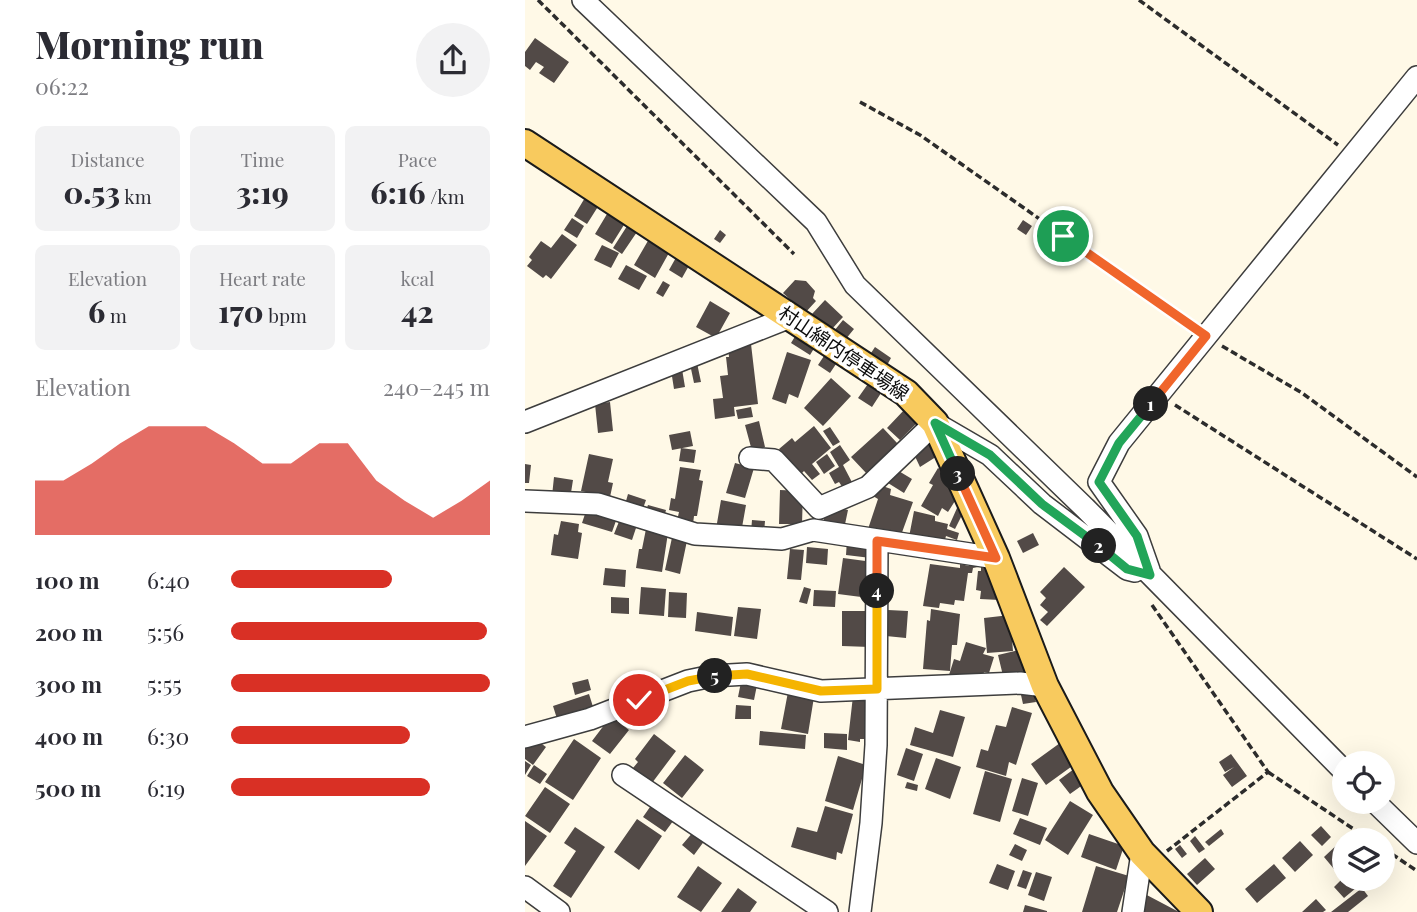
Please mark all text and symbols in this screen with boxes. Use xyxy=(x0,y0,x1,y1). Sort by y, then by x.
text: Morning run xyxy=(35,18,264,69)
button: share xyxy=(416,23,490,97)
text: 06:22 xyxy=(35,70,89,101)
text: Distance xyxy=(70,146,145,172)
text: Time xyxy=(241,146,284,172)
text: Pace xyxy=(398,146,437,172)
text: 0.53 xyxy=(63,172,120,212)
text: 3:19 xyxy=(236,172,289,212)
text: 6:16 xyxy=(370,172,426,212)
text: km xyxy=(120,183,152,209)
text: /km xyxy=(426,183,465,209)
pin xyxy=(1033,206,1093,266)
icon: arrive xyxy=(1044,217,1082,255)
text: Elevation xyxy=(68,265,147,291)
text: Heart rate xyxy=(219,265,306,291)
text: kcal xyxy=(400,265,435,291)
text: 6 xyxy=(88,291,105,331)
text: 170 xyxy=(218,291,264,331)
text: 42 xyxy=(401,291,434,331)
street label: 村山綿内停車場線 xyxy=(774,299,915,405)
text: m xyxy=(105,302,127,328)
text: bpm xyxy=(264,302,307,328)
text: Elevation xyxy=(35,371,131,402)
text: 240–245 m xyxy=(383,371,490,402)
pin: 1 xyxy=(1133,386,1169,422)
text: 1 xyxy=(1147,390,1154,416)
pin: 3 xyxy=(941,456,975,491)
text: 3 xyxy=(953,460,962,486)
pin: 2 xyxy=(1081,528,1117,564)
text: 2 xyxy=(1094,532,1103,558)
text: 100 m xyxy=(35,564,100,595)
text: 6:40 xyxy=(147,564,190,595)
pin: 4 xyxy=(859,574,895,608)
text: 4 xyxy=(871,577,882,603)
text: 200 m xyxy=(35,616,103,647)
text: 5:56 xyxy=(147,616,184,647)
pin: 5 xyxy=(697,658,733,694)
text: 5 xyxy=(710,662,719,688)
text: 300 m xyxy=(35,668,102,699)
text: 5:55 xyxy=(147,668,182,699)
pin xyxy=(609,670,669,730)
icon: check xyxy=(620,681,658,719)
text: 400 m xyxy=(35,720,103,751)
text: 6:30 xyxy=(147,720,189,751)
map controls xyxy=(1332,751,1395,891)
button: locate xyxy=(1332,751,1395,814)
text: 500 m xyxy=(35,772,101,803)
text: 6:19 xyxy=(147,772,185,803)
button: layers xyxy=(1332,828,1395,891)

